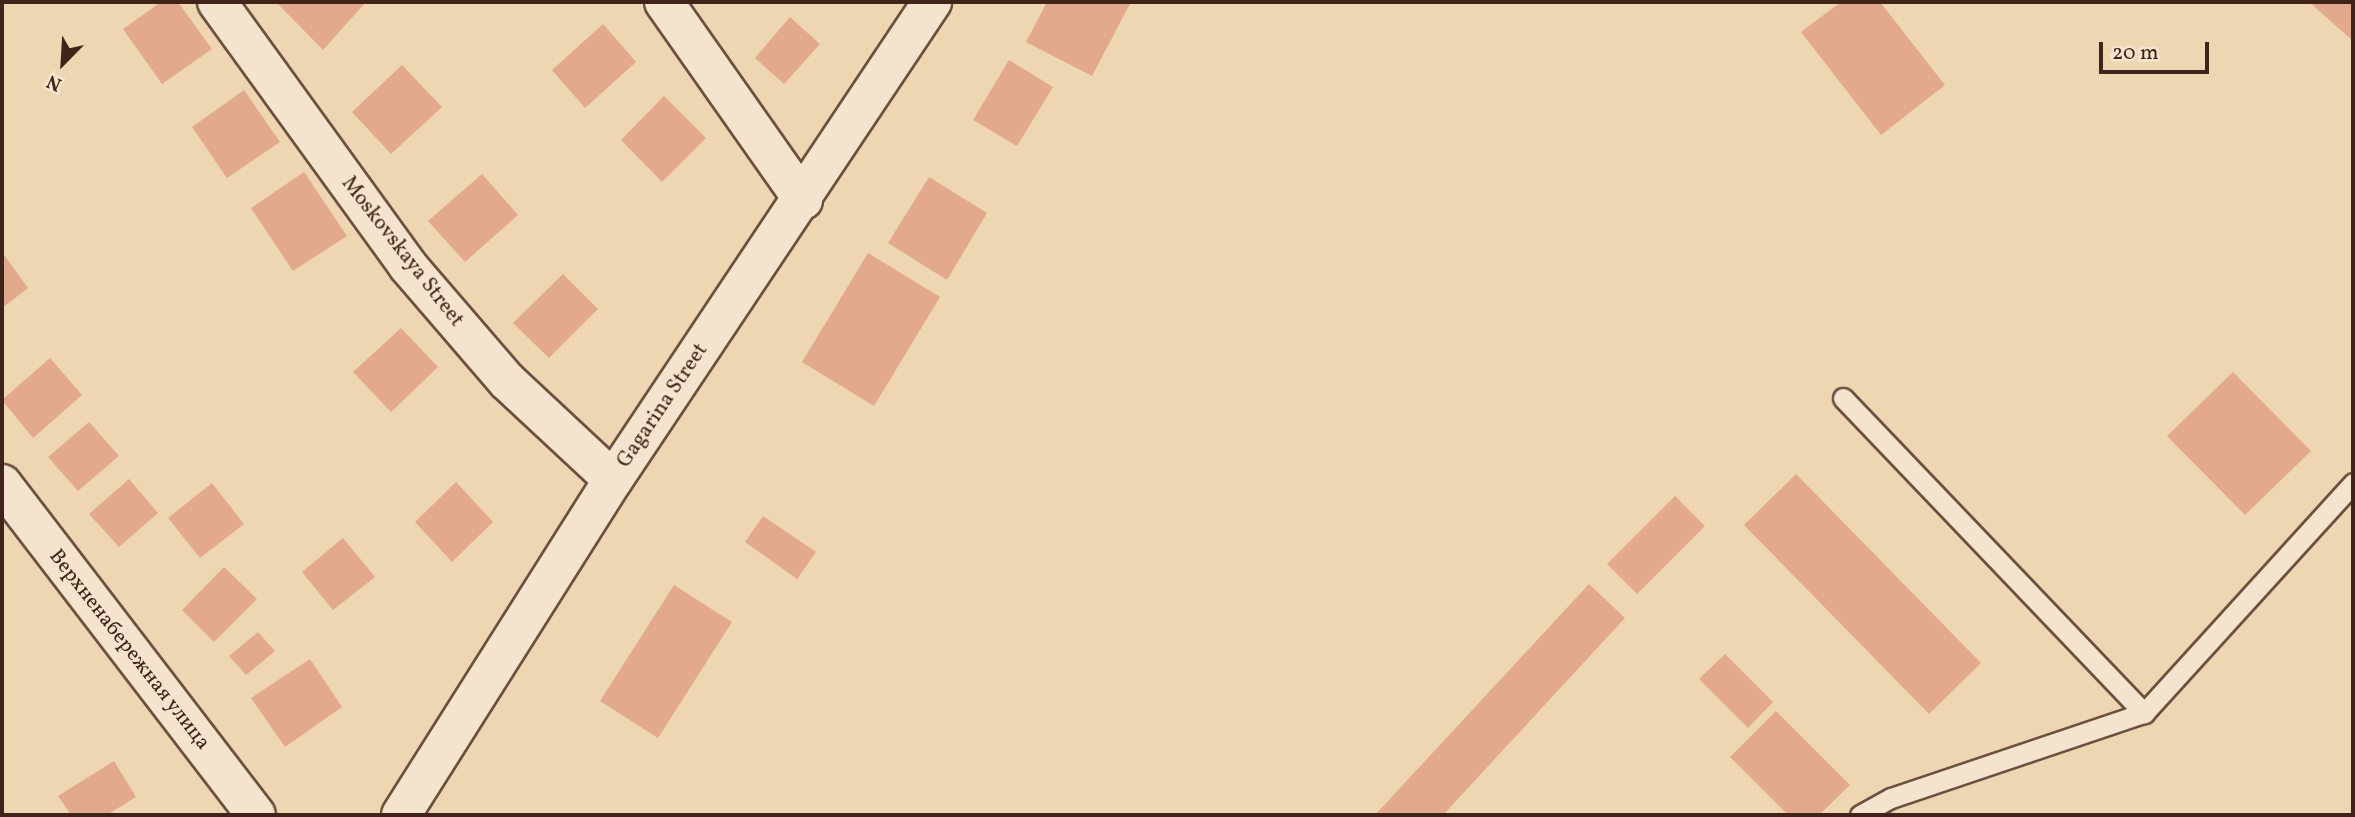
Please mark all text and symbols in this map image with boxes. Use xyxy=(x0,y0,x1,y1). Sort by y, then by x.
north arrow xyxy=(28,28,98,98)
scale bar xyxy=(2103,28,2213,72)
text: 20 m xyxy=(2112,39,2158,68)
text: N xyxy=(43,68,66,97)
street label: Moskovskaya Street xyxy=(335,172,469,332)
street label: Gagarina Street xyxy=(612,339,714,473)
street label: Верхненабережная улица xyxy=(43,544,215,756)

